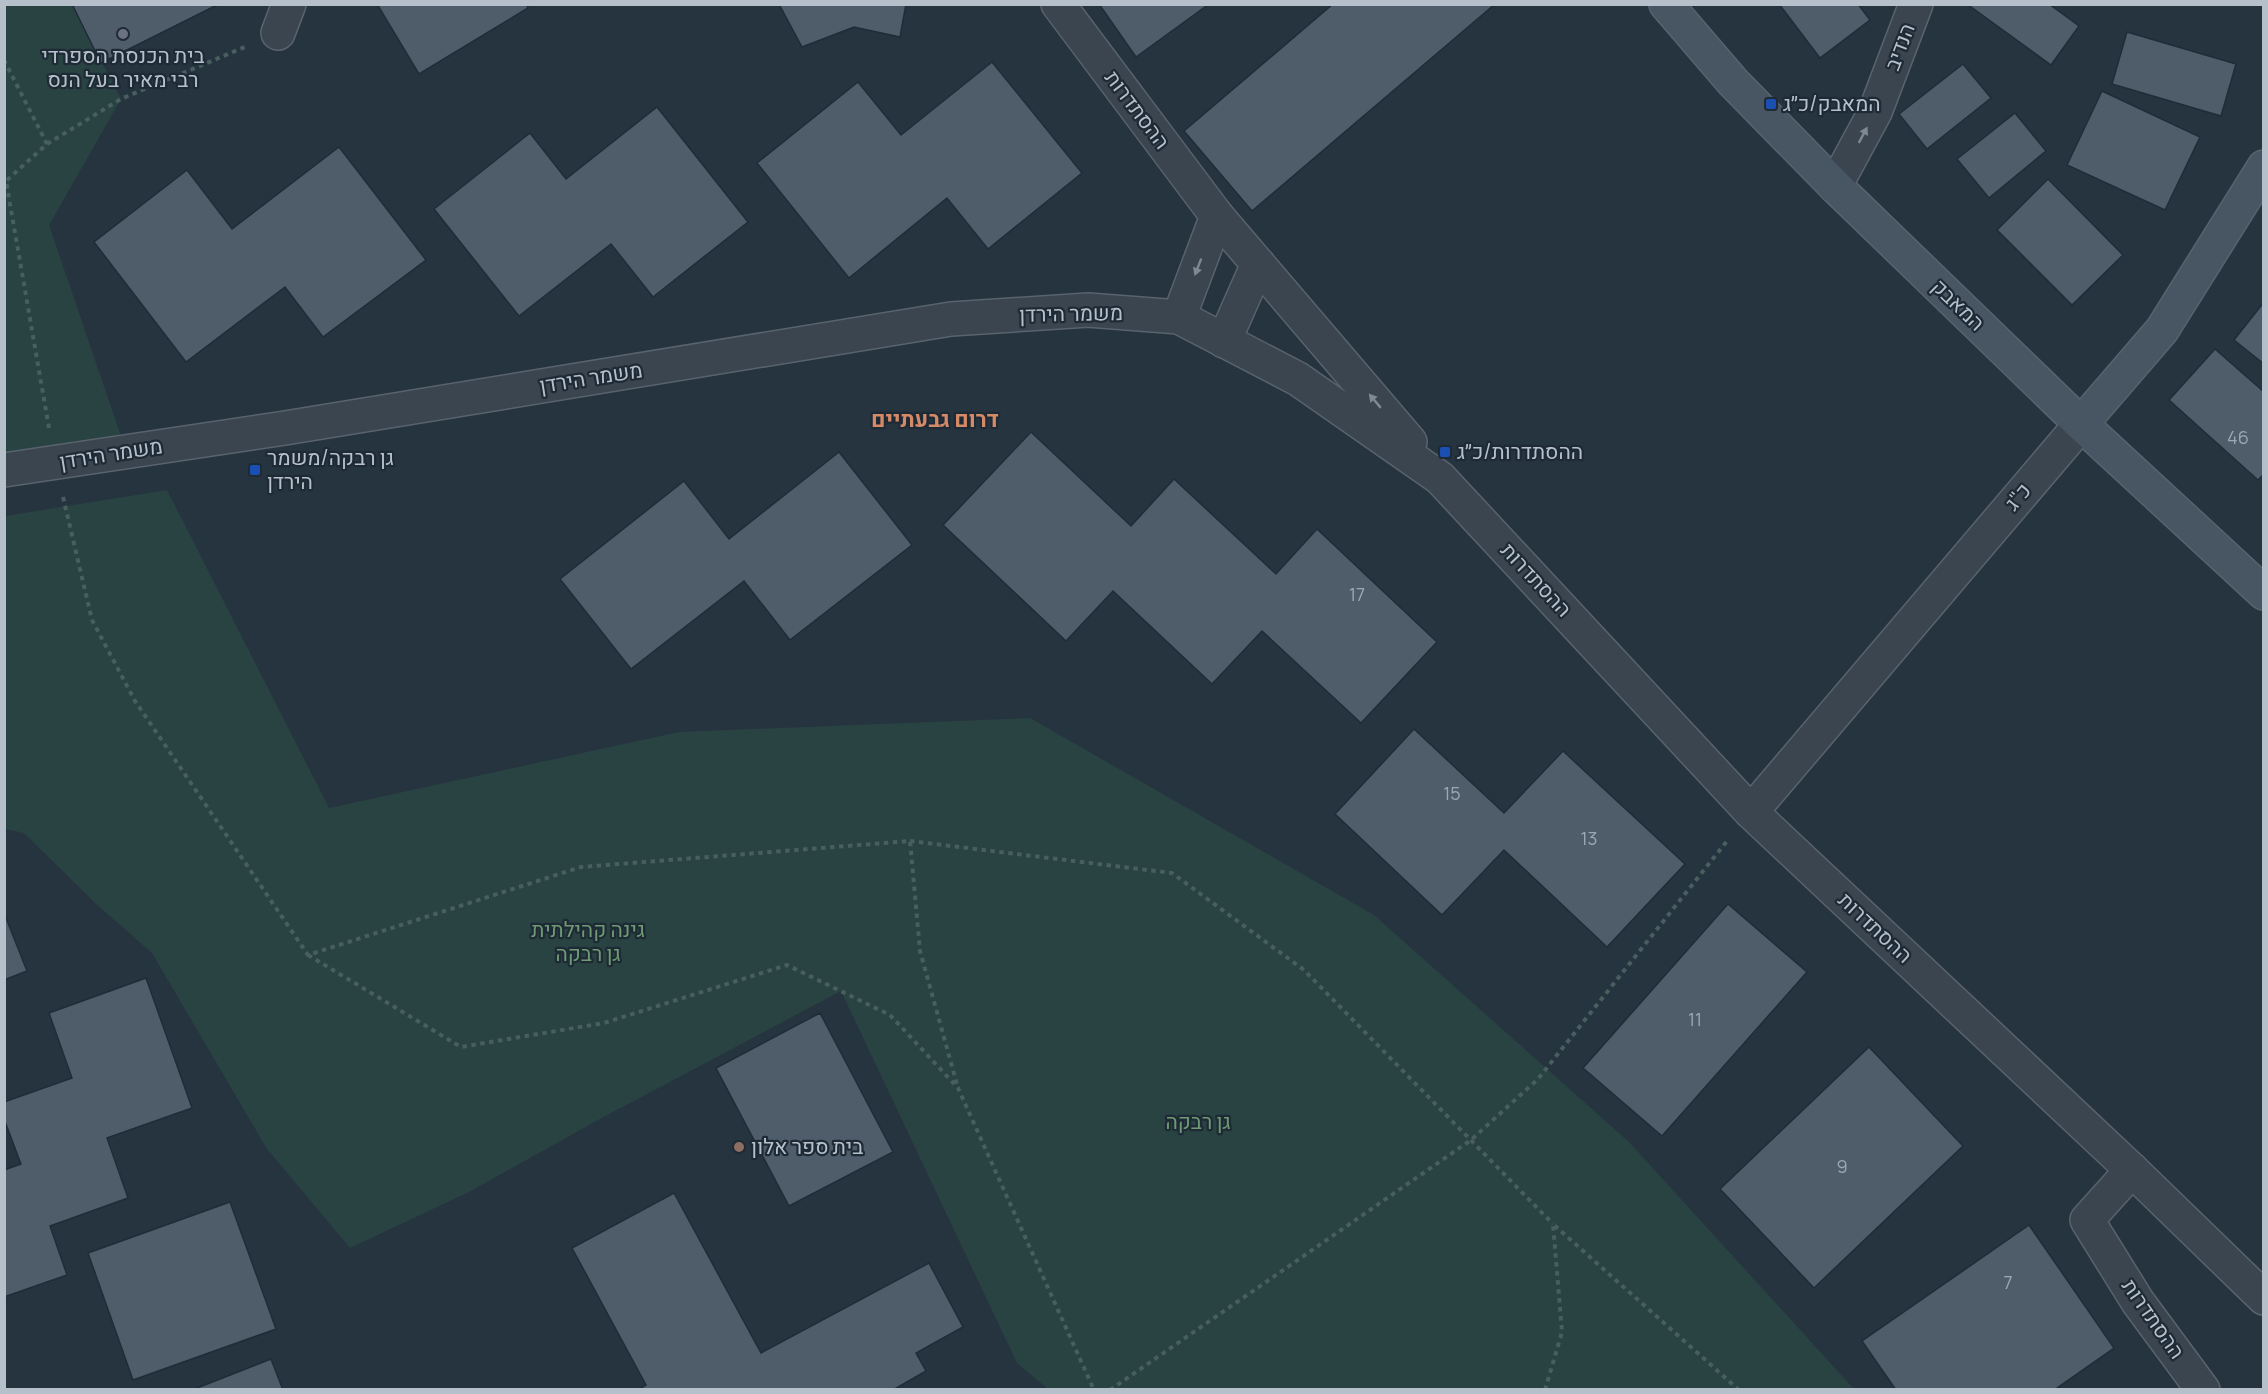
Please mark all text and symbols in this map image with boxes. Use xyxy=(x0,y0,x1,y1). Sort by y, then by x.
street label: הנדיב xyxy=(1877,19,1921,74)
marker: בית הכנסת הספרדי רבי מאיר בעל הנס xyxy=(116,27,130,41)
place label: בית הכנסת הספרדי רבי מאיר בעל הנס xyxy=(41,41,205,93)
street label: ההסתדרות xyxy=(1099,64,1177,154)
place label: המאבק/כ״ג xyxy=(1783,89,1881,117)
marker: המאבק/כ״ג xyxy=(1764,97,1778,111)
one-way arrow xyxy=(1858,126,1868,143)
one-way arrow xyxy=(1192,258,1202,276)
street label: המאבק xyxy=(1926,272,1991,336)
street label: משמר הירדן xyxy=(1019,298,1123,328)
street label: משמר הירדן xyxy=(537,355,644,399)
one-way arrow xyxy=(1369,394,1382,409)
district label: דרום גבעתיים xyxy=(871,404,999,434)
house number: 46 xyxy=(2227,425,2249,449)
street label: משמר הירדן xyxy=(57,431,164,475)
place label: ההסתדרות/כ״ג xyxy=(1457,437,1583,465)
place label: גן רבקה/משמר הירדן xyxy=(267,443,394,495)
marker: ההסתדרות/כ״ג xyxy=(1438,445,1452,459)
marker: גן רבקה/משמר הירדן xyxy=(248,463,262,477)
street label: כ"ג xyxy=(1998,477,2037,516)
street label: ההסתדרות xyxy=(1495,536,1578,622)
house number: 17 xyxy=(1349,582,1365,606)
house number: 15 xyxy=(1443,781,1461,805)
house number: 13 xyxy=(1581,826,1597,850)
street label: ההסתדרות xyxy=(1833,886,1919,969)
park label: גינה קהילתית גן רבקה xyxy=(531,915,645,967)
house number: 11 xyxy=(1688,1007,1702,1031)
park label: גן רבקה xyxy=(1165,1107,1231,1135)
place label: בית ספר אלון xyxy=(751,1132,863,1160)
marker: בית ספר אלון xyxy=(732,1140,746,1154)
house number: 9 xyxy=(1836,1154,1848,1178)
house number: 7 xyxy=(2003,1270,2013,1294)
street label: ההסתדרות xyxy=(2116,1273,2192,1364)

